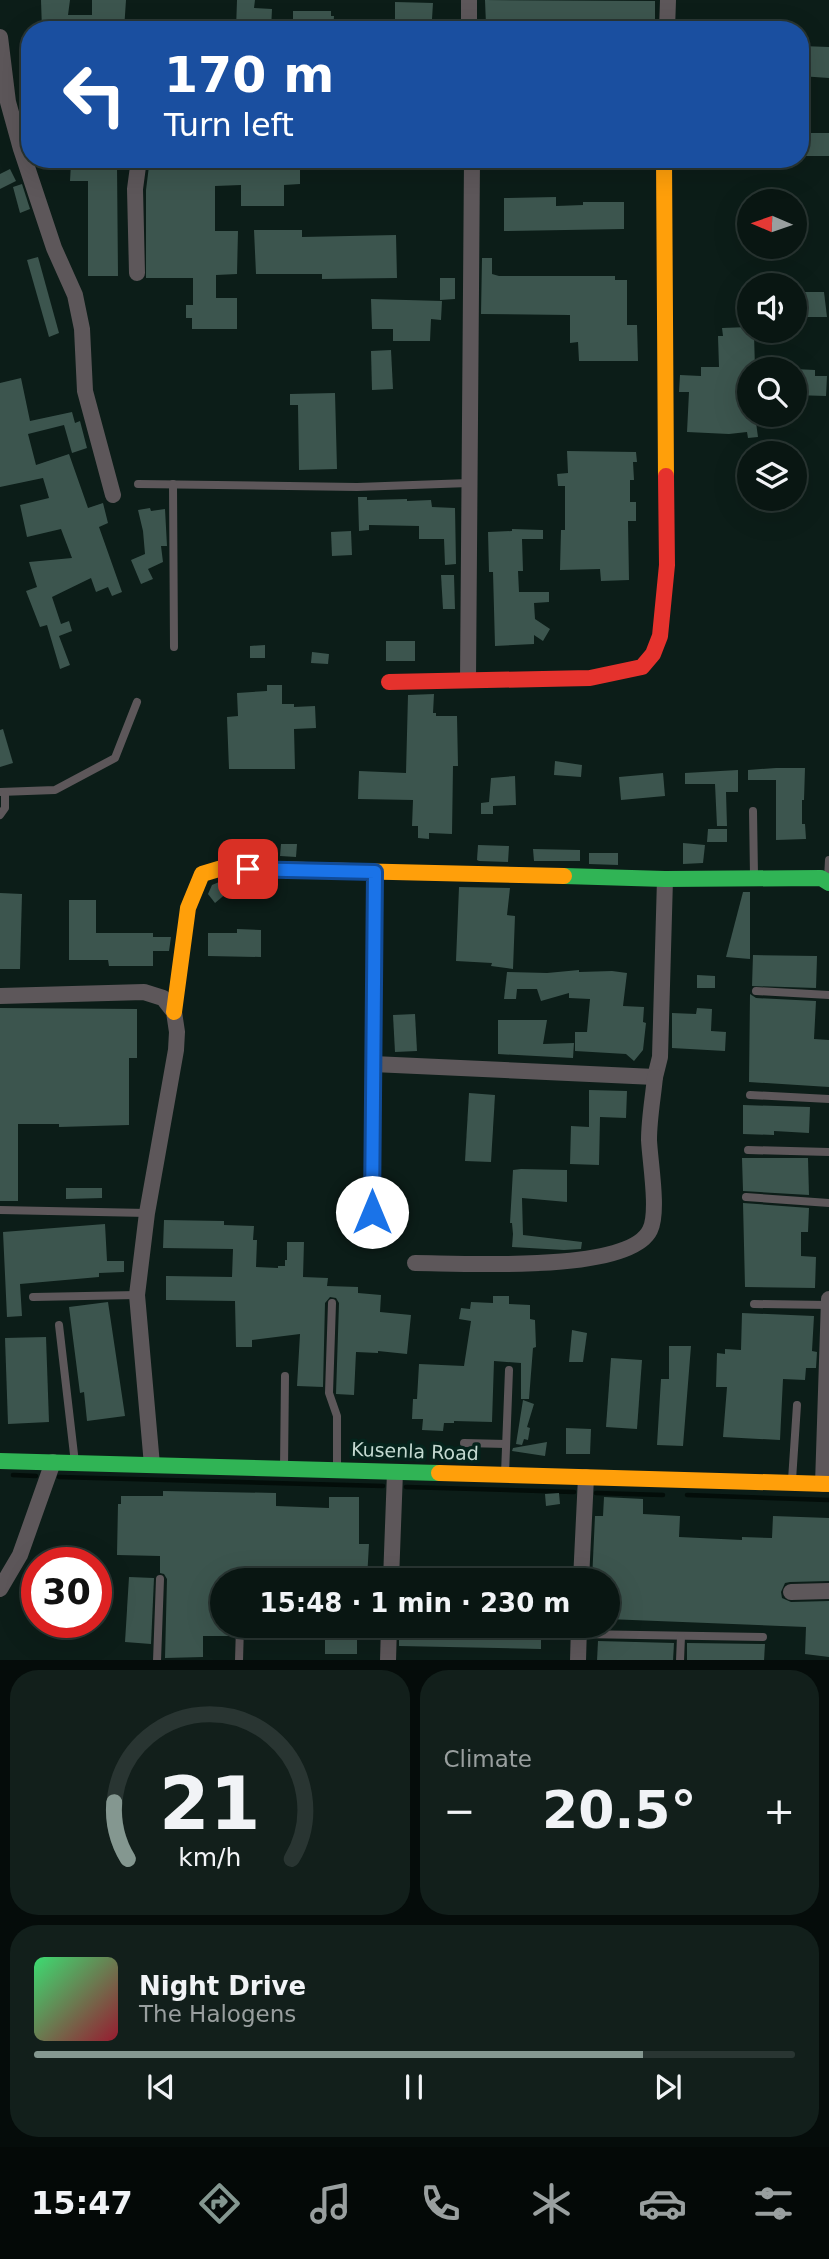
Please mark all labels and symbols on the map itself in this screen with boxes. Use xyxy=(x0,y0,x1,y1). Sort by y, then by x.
north arrow xyxy=(737,189,807,259)
pin xyxy=(218,839,278,899)
position arrow xyxy=(335,1175,409,1249)
street label: Kusenla Road xyxy=(351,1438,479,1464)
speed limit sign: 30 xyxy=(21,1547,112,1638)

